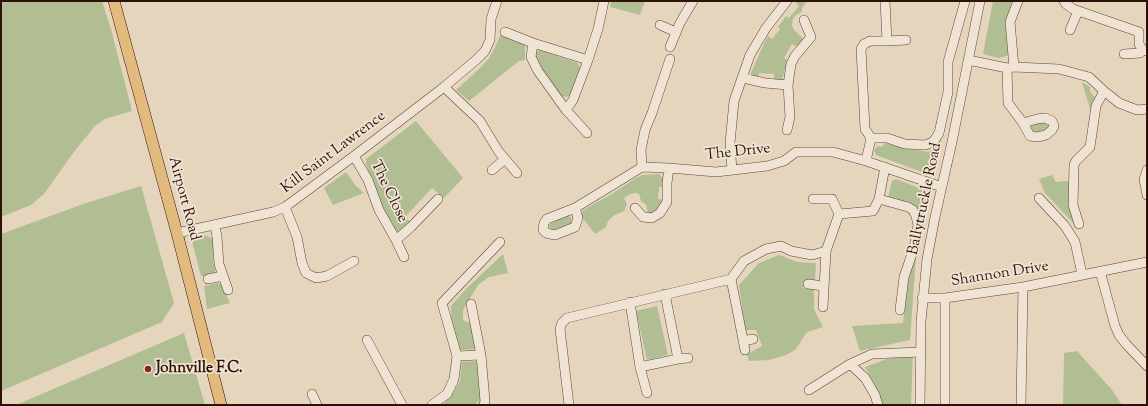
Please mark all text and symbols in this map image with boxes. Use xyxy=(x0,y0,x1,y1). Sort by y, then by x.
street label: Kill Saint Lawrence xyxy=(278,108,390,198)
street label: The Drive xyxy=(705,141,771,165)
street label: Ballytruckle Road xyxy=(905,141,947,257)
street label: Airport Road xyxy=(163,155,203,243)
street label: The Close xyxy=(365,158,411,226)
street label: Shannon Drive xyxy=(950,258,1050,292)
place label: Johnville F.C. xyxy=(156,360,243,378)
marker: Johnville F.C. xyxy=(143,364,153,374)

